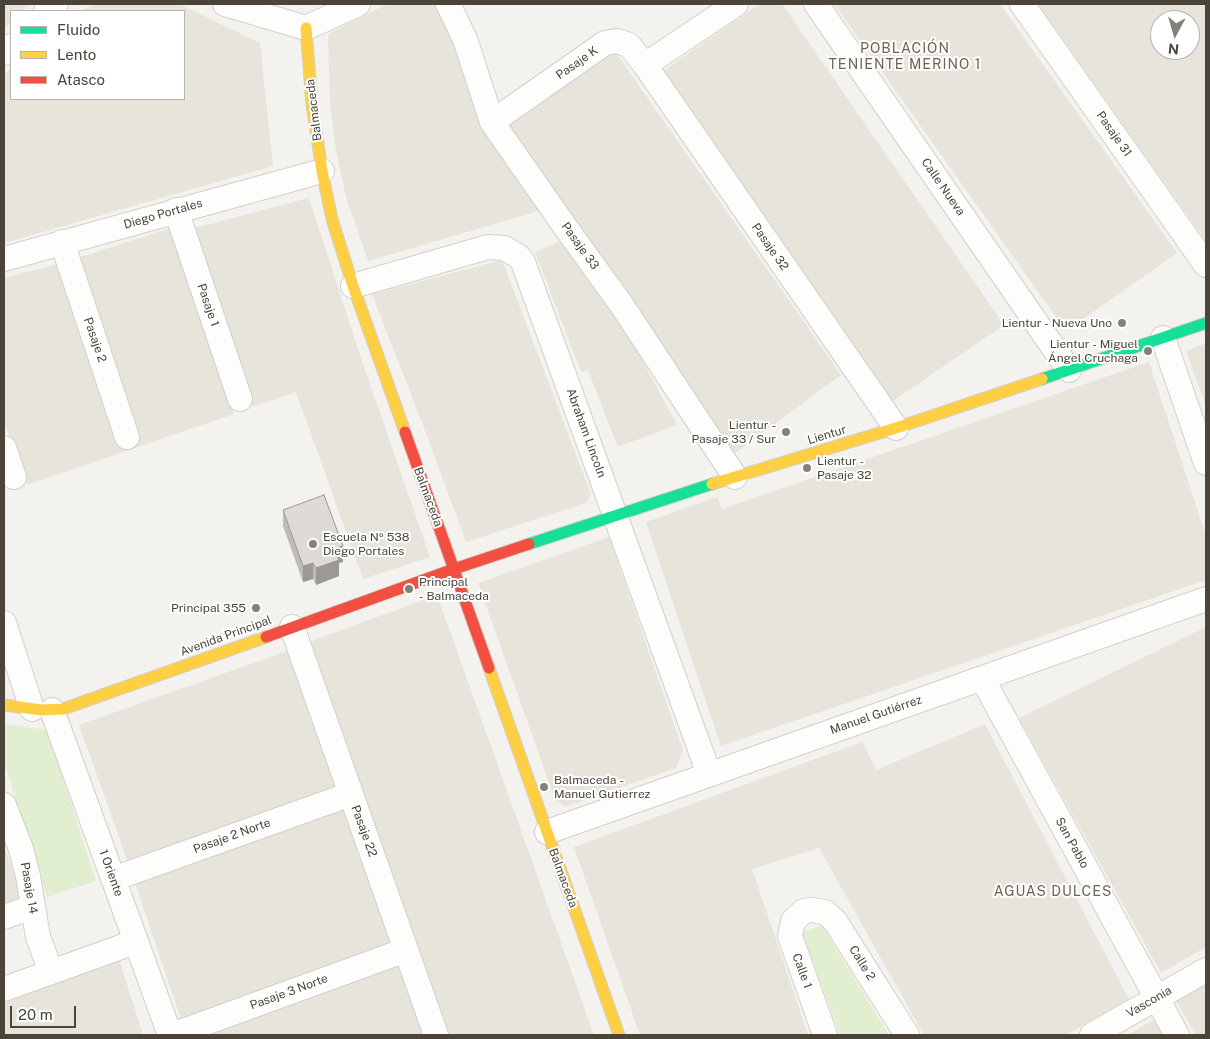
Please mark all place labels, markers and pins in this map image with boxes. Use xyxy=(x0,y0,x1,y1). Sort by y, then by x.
place label: Lientur - Nueva Uno xyxy=(1002,316,1112,330)
marker: Lientur - Nueva Uno xyxy=(1116,317,1128,329)
place label: Lientur - Miguel Ángel Cruchaga xyxy=(1048,337,1138,365)
marker: Lientur - Miguel Ángel Cruchaga xyxy=(1142,345,1154,357)
place label: Lientur - Pasaje 33 / Sur xyxy=(691,418,776,446)
marker: Lientur - Pasaje 33 / Sur xyxy=(780,426,792,438)
place label: Lientur - Pasaje 32 xyxy=(817,454,871,482)
marker: Lientur - Pasaje 32 xyxy=(801,462,813,474)
place label: Escuela Nº 538 Diego Portales xyxy=(323,530,410,558)
marker: Escuela Nº 538 Diego Portales xyxy=(307,538,319,550)
place label: Principal - Balmaceda xyxy=(419,575,489,603)
marker: Principal - Balmaceda xyxy=(403,583,415,595)
place label: Principal 355 xyxy=(171,601,246,615)
marker: Principal 355 xyxy=(250,602,262,614)
place label: Balmaceda - Manuel Gutierrez xyxy=(554,773,650,801)
marker: Balmaceda - Manuel Gutierrez xyxy=(538,781,550,793)

